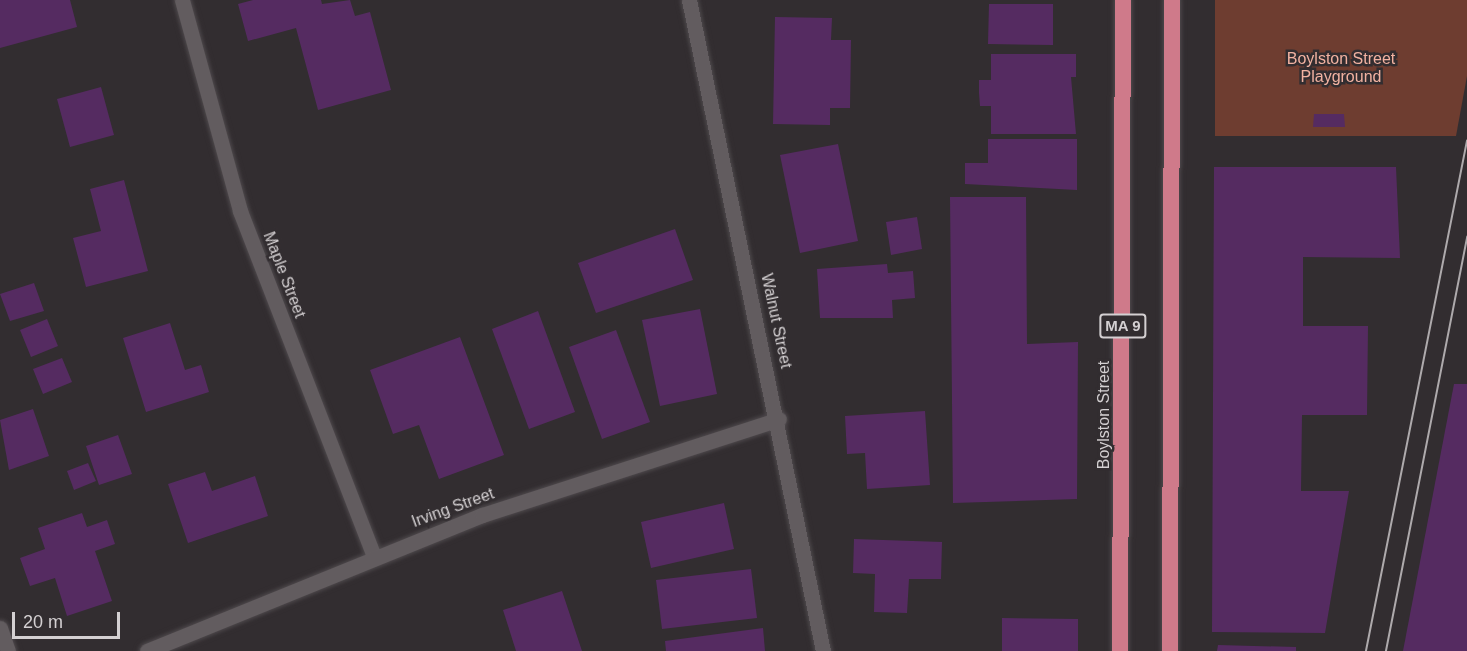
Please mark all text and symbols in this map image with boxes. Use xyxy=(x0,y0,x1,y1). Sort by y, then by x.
park label: Boylston Street Playground xyxy=(1287,49,1395,87)
street label: Maple Street xyxy=(259,229,309,321)
street label: Walnut Street xyxy=(757,272,795,370)
road number: MA 9 xyxy=(1099,314,1147,338)
street label: Boylston Street xyxy=(1094,361,1114,469)
street label: Irving Street xyxy=(409,484,497,532)
scale bar xyxy=(15,600,123,638)
text: 20 m xyxy=(23,612,63,632)

